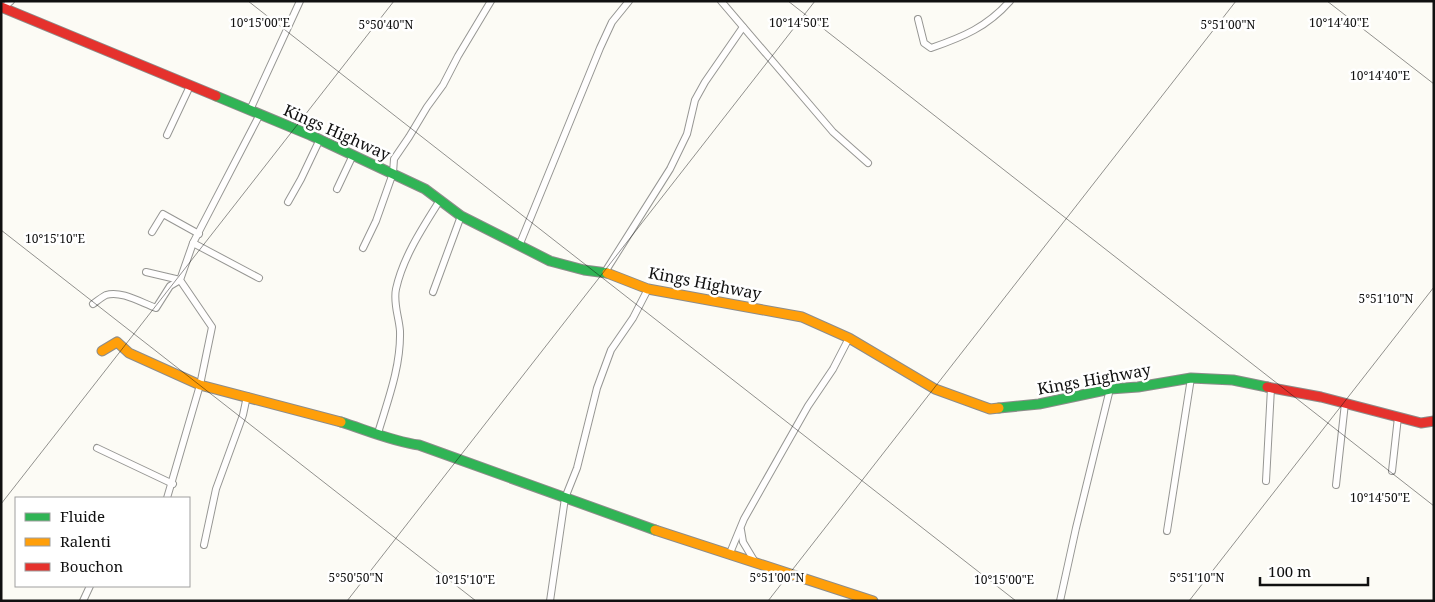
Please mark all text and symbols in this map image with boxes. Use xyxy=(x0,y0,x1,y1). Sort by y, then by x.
text: 10°15'00"E xyxy=(230,14,290,31)
text: 10°14'50"E xyxy=(769,14,829,31)
text: 10°14'40"E xyxy=(1309,14,1369,31)
text: 5°50'40"N xyxy=(358,16,414,33)
text: 5°51'00"N xyxy=(1200,16,1256,33)
text: 10°14'40"E xyxy=(1350,67,1410,84)
street label: Kings Highway xyxy=(280,99,395,166)
text: 10°15'10"E xyxy=(25,230,85,247)
street label: Kings Highway xyxy=(647,261,764,305)
text: 5°51'10"N xyxy=(1358,290,1414,307)
street label: Kings Highway xyxy=(1036,358,1153,400)
text: 10°14'50"E xyxy=(1350,489,1410,506)
legend xyxy=(15,497,190,587)
text: Fluide xyxy=(60,506,105,526)
text: Ralenti xyxy=(60,531,111,551)
scale bar xyxy=(1260,554,1368,586)
text: Bouchon xyxy=(60,556,124,576)
text: 100 m xyxy=(1268,561,1311,581)
text: 5°50'50"N xyxy=(328,569,384,586)
text: 5°51'00"N xyxy=(749,569,805,586)
text: 5°51'10"N xyxy=(1169,569,1225,586)
text: 10°15'10"E xyxy=(435,571,495,588)
text: 10°15'00"E xyxy=(974,571,1034,588)

